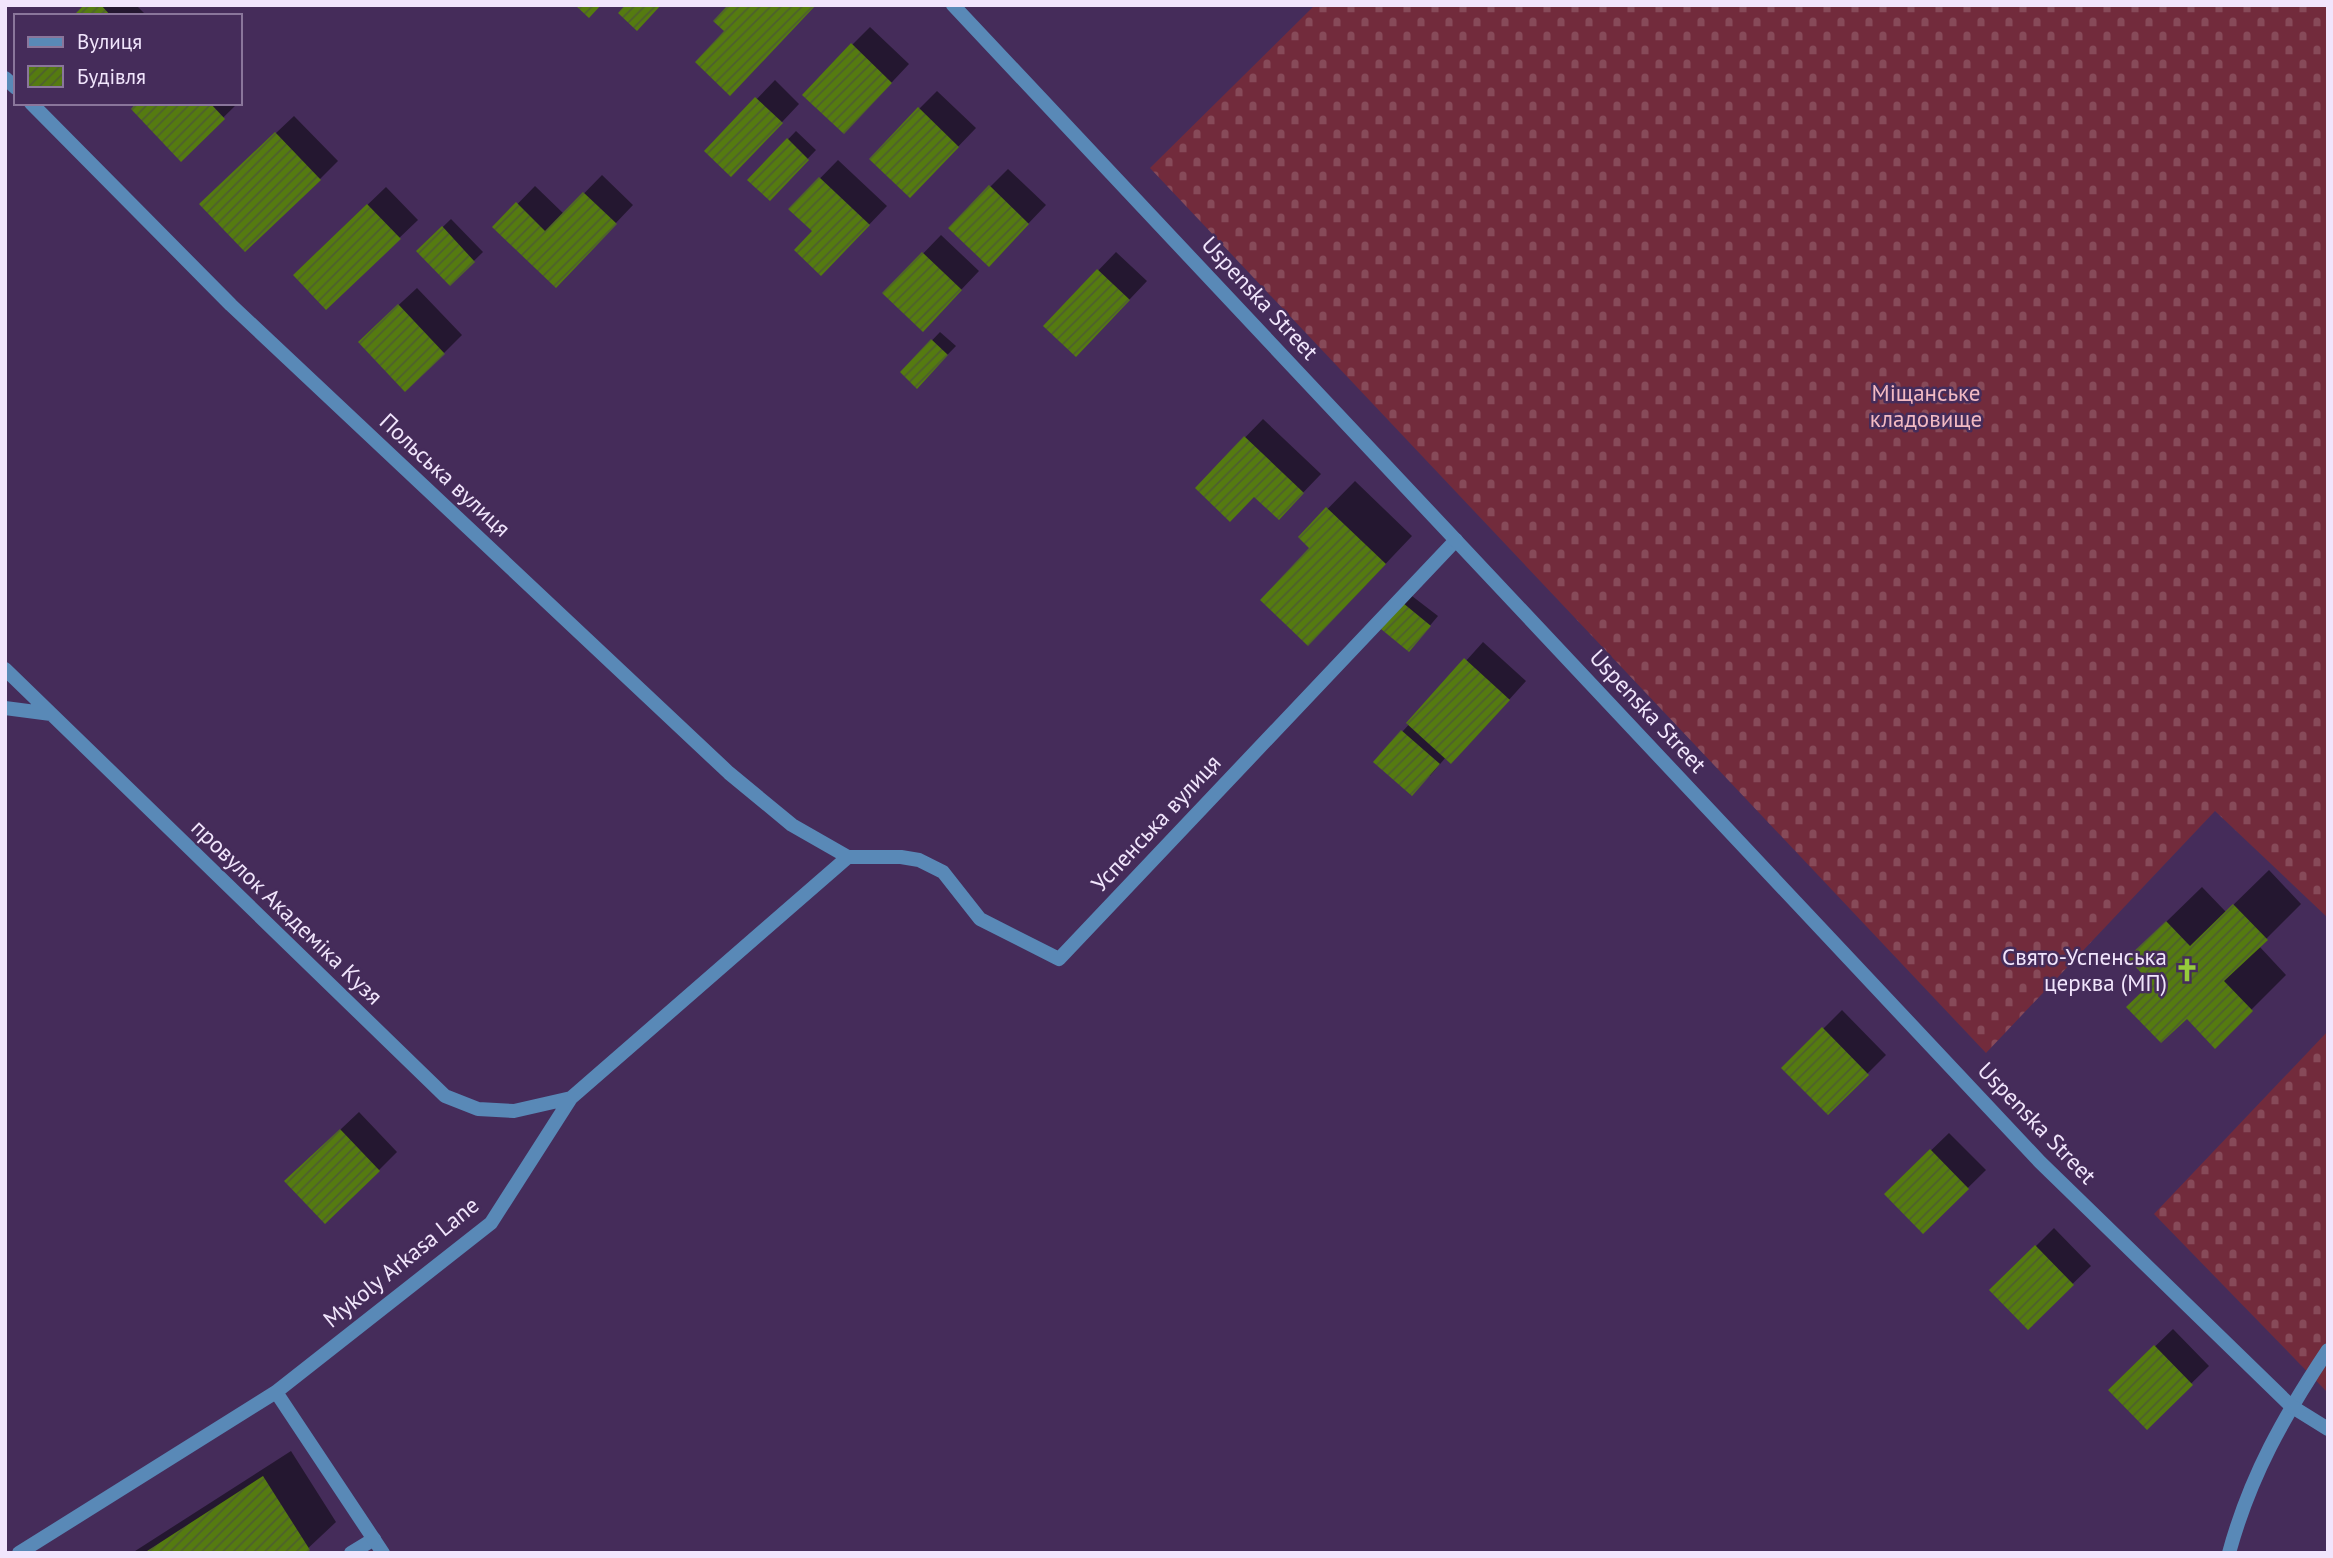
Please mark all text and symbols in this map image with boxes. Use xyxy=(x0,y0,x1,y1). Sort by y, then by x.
legend xyxy=(14,14,242,105)
text: Вулиця xyxy=(77,28,142,55)
text: Будівля xyxy=(77,63,146,90)
street label: Uspenska Street xyxy=(1196,230,1325,366)
park label: Міщанське кладовище xyxy=(1870,378,1982,433)
street label: Польська вулиця xyxy=(374,407,517,543)
street label: Uspenska Street xyxy=(1584,643,1713,779)
street label: Успенська вулиця xyxy=(1085,748,1227,897)
street label: провулок Академіка Кузя xyxy=(186,813,389,1010)
place label: Свято-Успенська церква (МП) xyxy=(2002,942,2167,997)
church icon: Свято-Успенська церква (МП) xyxy=(2173,956,2201,984)
street label: Uspenska Street xyxy=(1972,1056,2103,1190)
street label: Mykoly Arkasa Lane xyxy=(317,1190,484,1333)

